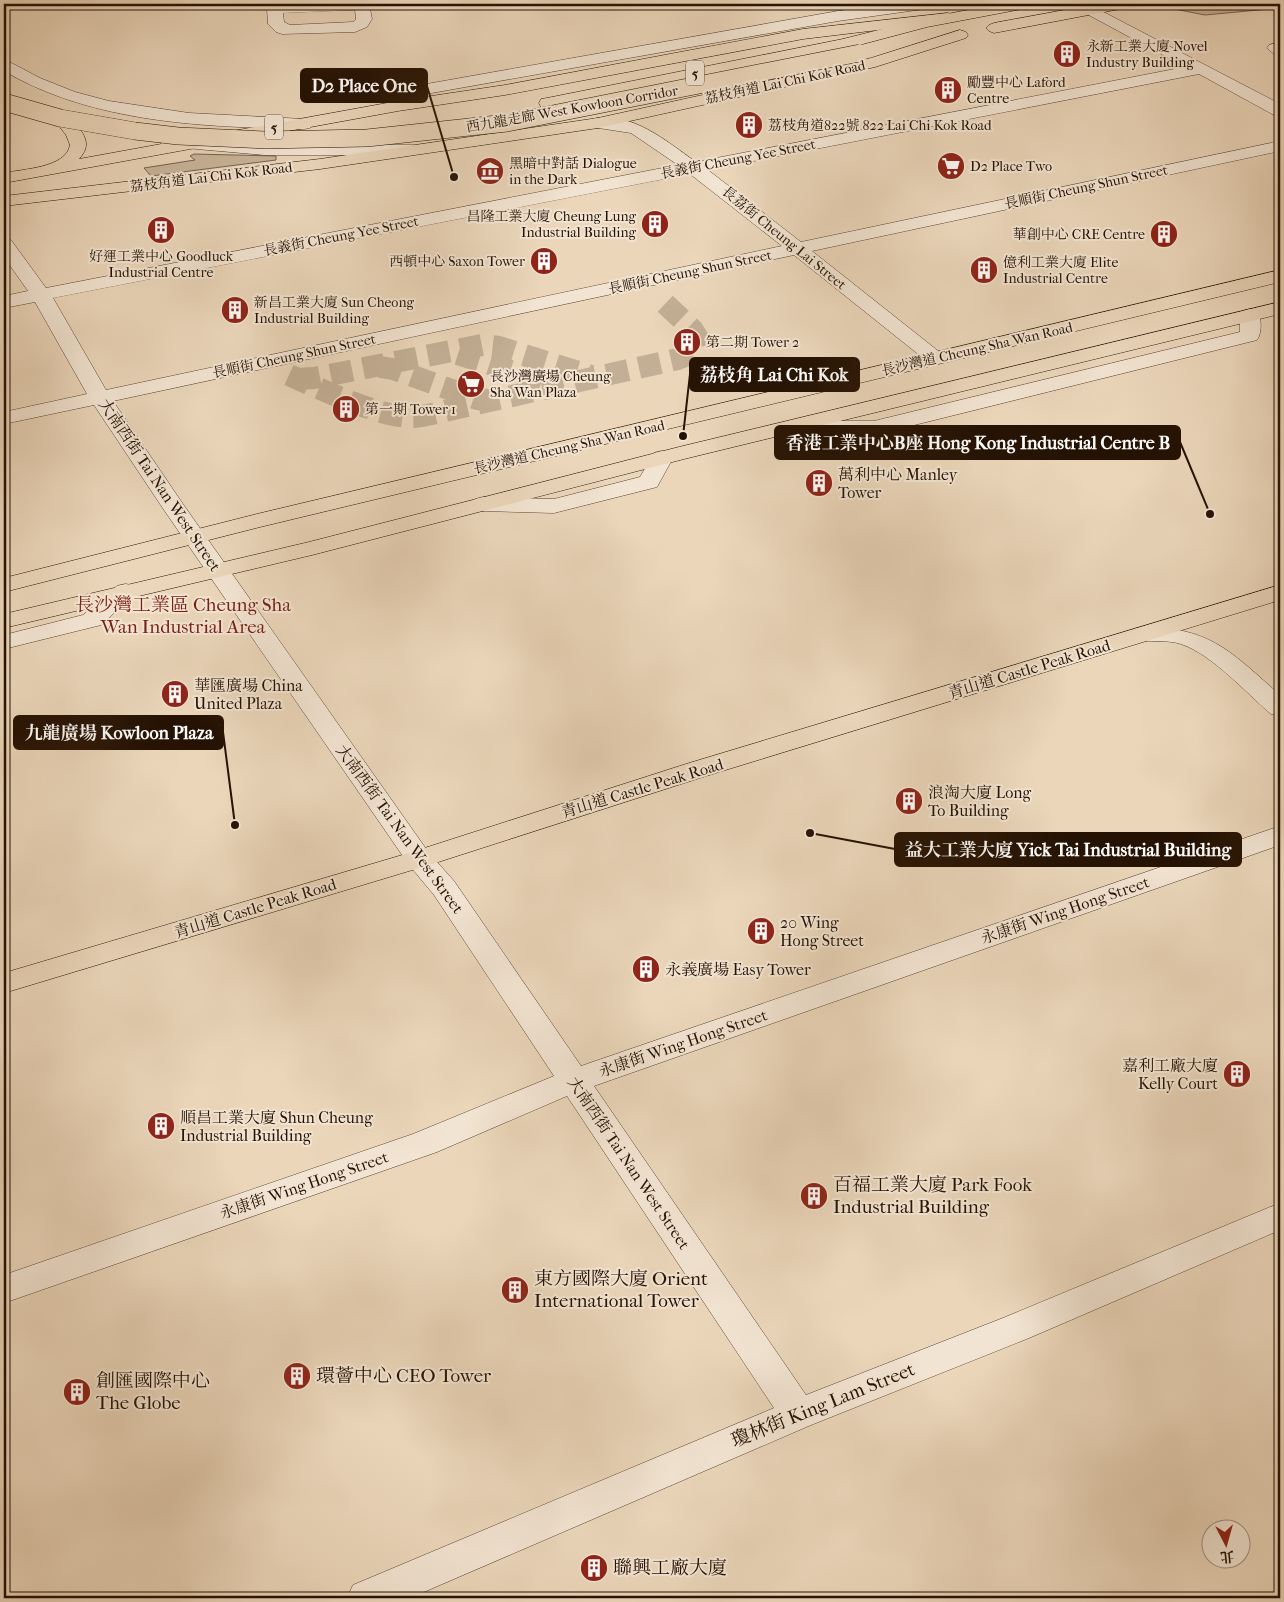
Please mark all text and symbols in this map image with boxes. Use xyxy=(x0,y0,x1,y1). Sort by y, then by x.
place label: 永新工業大廈 Novel Industry Building xyxy=(1086,38,1208,71)
building icon: 永新工業大廈 Novel Industry Building xyxy=(1052,39,1082,69)
street label: 荔枝角道 Lai Chi Kok Road xyxy=(703,57,867,107)
road number: 5 xyxy=(686,60,704,86)
callout: D2 Place One xyxy=(301,69,427,102)
place label: 勵豐中心 Laford Centre xyxy=(967,74,1066,107)
building icon: 勵豐中心 Laford Centre xyxy=(933,75,963,105)
text: D2 Place One xyxy=(311,76,417,97)
street label: 西九龍走廊 West Kowloon Corridor xyxy=(465,82,679,136)
building icon: 荔枝角道822號 822 Lai Chi Kok Road xyxy=(734,110,764,140)
road number: 5 xyxy=(265,114,283,140)
place label: 荔枝角道822號 822 Lai Chi Kok Road xyxy=(768,117,992,134)
street label: 長義街 Cheung Yee Street xyxy=(659,136,817,182)
supermarket icon: D2 Place Two xyxy=(936,151,966,181)
place label: 黑暗中對話 Dialogue in the Dark xyxy=(509,155,637,188)
museum icon: 黑暗中對話 Dialogue in the Dark xyxy=(475,156,505,186)
place label: D2 Place Two xyxy=(970,158,1052,175)
street label: 荔枝角道 Lai Chi Kok Road xyxy=(129,159,294,195)
street label: 長順街 Cheung Shun Street xyxy=(1003,161,1169,213)
street label: 長荔街 Cheung Lai Street xyxy=(719,183,849,293)
place label: 昌隆工業大廈 Cheung Lung Industrial Building xyxy=(466,208,637,241)
building icon: 昌隆工業大廈 Cheung Lung Industrial Building xyxy=(640,209,670,239)
street label: 長義街 Cheung Yee Street xyxy=(262,213,420,259)
building icon: 好運工業中心 Goodluck Industrial Centre xyxy=(146,215,176,245)
building icon: 華創中心 CRE Centre xyxy=(1149,219,1179,249)
place label: 華創中心 CRE Centre xyxy=(1013,226,1145,243)
building icon: 西頓中心 Saxon Tower xyxy=(529,246,559,276)
street label: 長順街 Cheung Shun Street xyxy=(607,246,773,298)
place label: 好運工業中心 Goodluck Industrial Centre xyxy=(89,248,234,281)
place label: 西頓中心 Saxon Tower xyxy=(389,253,525,270)
place label: 億利工業大廈 Elite Industrial Centre xyxy=(1003,254,1118,287)
building icon: 億利工業大廈 Elite Industrial Centre xyxy=(969,255,999,285)
place label: 新昌工業大廈 Sun Cheong Industrial Building xyxy=(254,294,415,327)
building icon: 新昌工業大廈 Sun Cheong Industrial Building xyxy=(220,295,250,325)
street label: 長沙灣道 Cheung Sha Wan Road xyxy=(880,319,1075,379)
building icon: 第二期 Tower 2 xyxy=(672,327,702,357)
street label: 長順街 Cheung Shun Street xyxy=(211,330,377,382)
place label: 第二期 Tower 2 xyxy=(706,334,799,351)
callout: 荔枝角 Lai Chi Kok xyxy=(690,358,859,391)
text: 荔枝角 Lai Chi Kok xyxy=(700,365,849,386)
place label: 長沙灣廣場 Cheung Sha Wan Plaza xyxy=(490,368,611,401)
supermarket icon: 長沙灣廣場 Cheung Sha Wan Plaza xyxy=(456,369,486,399)
building icon: 第一期 Tower 1 xyxy=(331,394,361,424)
street label: 大南西街 Tai Nan West Street xyxy=(95,395,225,575)
place label: 第一期 Tower 1 xyxy=(365,401,456,418)
street label: 長沙灣道 Cheung Sha Wan Road xyxy=(472,417,667,477)
callout: 香港工業中心B座 Hong Kong Industrial Centre B xyxy=(775,426,1180,459)
text: 香港工業中心B座 Hong Kong Industrial Centre B xyxy=(786,433,1171,454)
place label: 萬利中心 Manley Tower xyxy=(838,465,958,502)
building icon: 萬利中心 Manley Tower xyxy=(804,468,834,498)
district label: 長沙灣工業區 Cheung Sha Wan Industrial Area xyxy=(75,594,291,638)
street label: 青山道 Castle Peak Road xyxy=(946,635,1113,703)
place label: 華匯廣場 China United Plaza xyxy=(194,676,303,713)
building icon: 華匯廣場 China United Plaza xyxy=(160,679,190,709)
callout: 九龍廣場 Kowloon Plaza xyxy=(14,716,223,749)
text: 九龍廣場 Kowloon Plaza xyxy=(25,723,214,744)
street label: 大南西街 Tai Nan West Street xyxy=(332,741,468,917)
street label: 青山道 Castle Peak Road xyxy=(559,754,726,822)
place label: 浪淘大廈 Long To Building xyxy=(928,783,1031,820)
building icon: 浪淘大廈 Long To Building xyxy=(894,786,924,816)
callout: 益大工業大廈 Yick Tai Industrial Building xyxy=(895,833,1241,866)
text: 益大工業大廈 Yick Tai Industrial Building xyxy=(905,840,1232,861)
street label: 永康街 Wing Hong Street xyxy=(978,872,1152,948)
street label: 青山道 Castle Peak Road xyxy=(172,874,339,942)
place label: 20 Wing Hong Street xyxy=(780,913,864,950)
building icon: 20 Wing Hong Street xyxy=(746,916,776,946)
building icon: 永義廣場 Easy Tower xyxy=(631,954,661,984)
place label: 永義廣場 Easy Tower xyxy=(665,960,811,979)
street label: 永康街 Wing Hong Street xyxy=(596,1005,770,1081)
place label: 嘉利工廠大廈 Kelly Court xyxy=(1122,1056,1218,1093)
building icon: 嘉利工廠大廈 Kelly Court xyxy=(1222,1059,1252,1089)
street label: 大南西街 Tai Nan West Street xyxy=(564,1073,694,1253)
place label: 順昌工業大廈 Shun Cheung Industrial Building xyxy=(180,1108,373,1145)
building icon: 順昌工業大廈 Shun Cheung Industrial Building xyxy=(146,1111,176,1141)
street label: 永康街 Wing Hong Street xyxy=(217,1147,391,1223)
place label: 百福工業大廈 Park Fook Industrial Building xyxy=(833,1174,1032,1218)
building icon: 百福工業大廈 Park Fook Industrial Building xyxy=(799,1181,829,1211)
place label: 東方國際大廈 Orient International Tower xyxy=(534,1268,708,1312)
building icon: 東方國際大廈 Orient International Tower xyxy=(500,1275,530,1305)
street label: 瓊林街 King Lam Street xyxy=(728,1358,918,1452)
building icon: 環薈中心 CEO Tower xyxy=(282,1361,312,1391)
place label: 環薈中心 CEO Tower xyxy=(316,1365,492,1387)
place label: 創匯國際中心 The Globe xyxy=(96,1370,210,1414)
building icon: 創匯國際中心 The Globe xyxy=(62,1377,92,1407)
north arrow xyxy=(1202,1520,1252,1570)
text: 北 xyxy=(1219,1547,1235,1566)
building icon: 聯興工廠大廈 xyxy=(579,1553,609,1583)
place label: 聯興工廠大廈 xyxy=(613,1557,727,1579)

